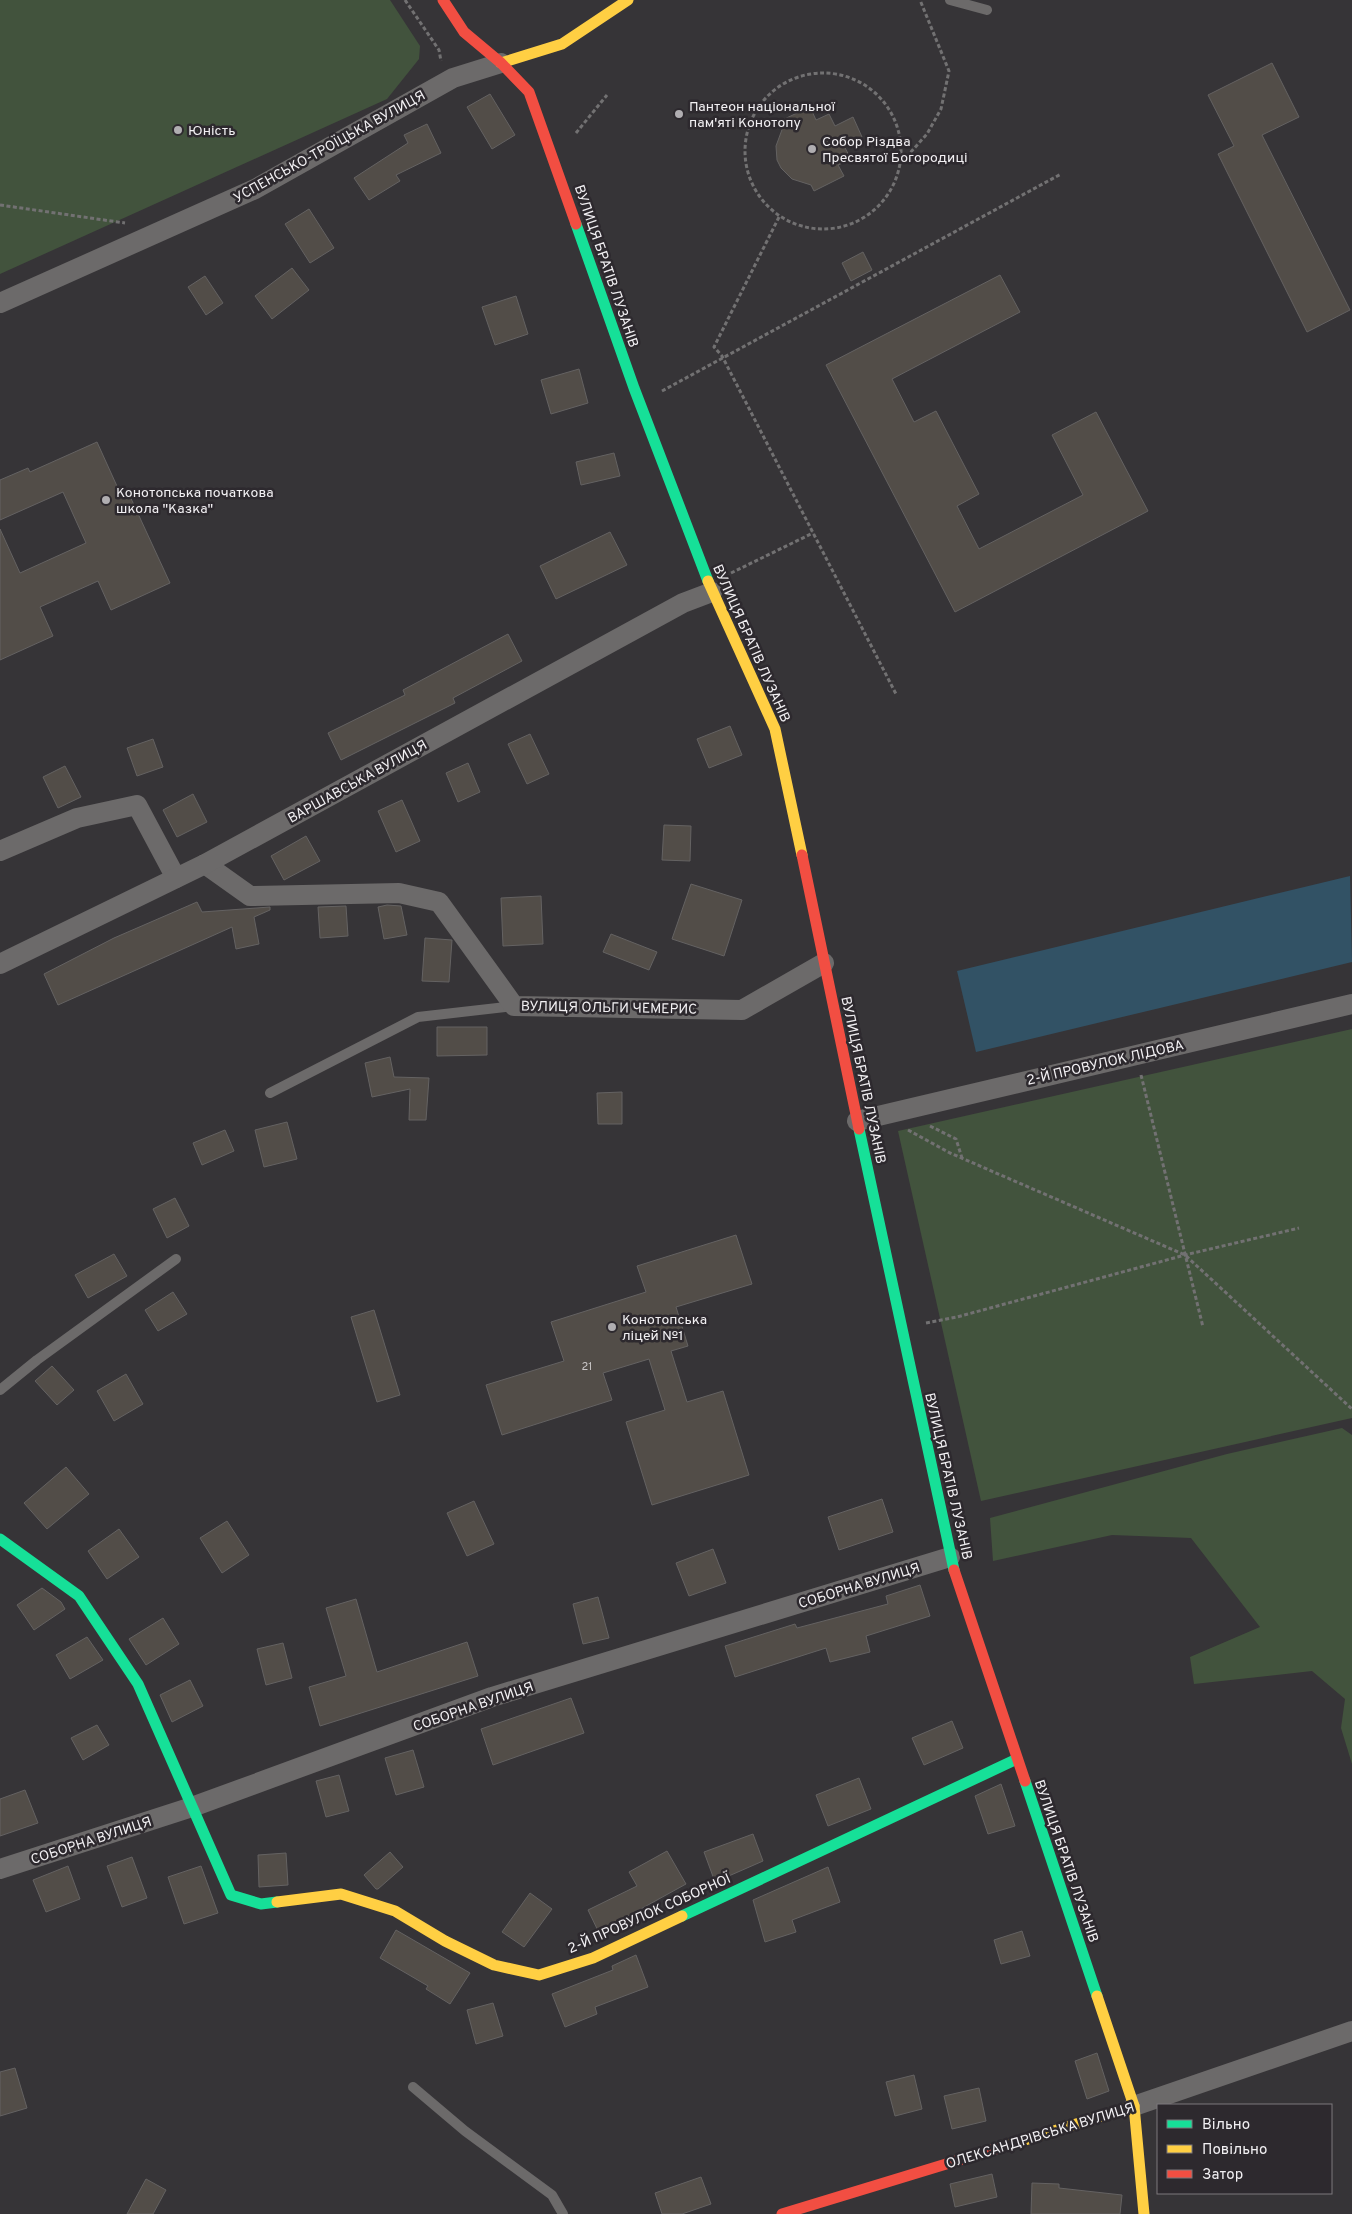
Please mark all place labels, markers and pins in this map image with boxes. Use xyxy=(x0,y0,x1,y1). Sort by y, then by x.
place label: Пантеон національної пам'яті Конотопу xyxy=(689,99,836,132)
marker: Пантеон національної пам'яті Конотопу xyxy=(673,108,685,120)
place label: Юність xyxy=(188,123,235,140)
marker: Юність xyxy=(172,124,184,136)
place label: Собор Різдва Пресвятої Богородиці xyxy=(822,134,968,167)
marker: Собор Різдва Пресвятої Богородиці xyxy=(806,143,818,155)
place label: Конотопська початкова школа "Казка" xyxy=(116,485,274,518)
marker: Конотопська початкова школа "Казка" xyxy=(100,494,112,506)
place label: Конотопська ліцей №1 xyxy=(622,1312,707,1345)
marker: Конотопська ліцей №1 xyxy=(606,1321,618,1333)

